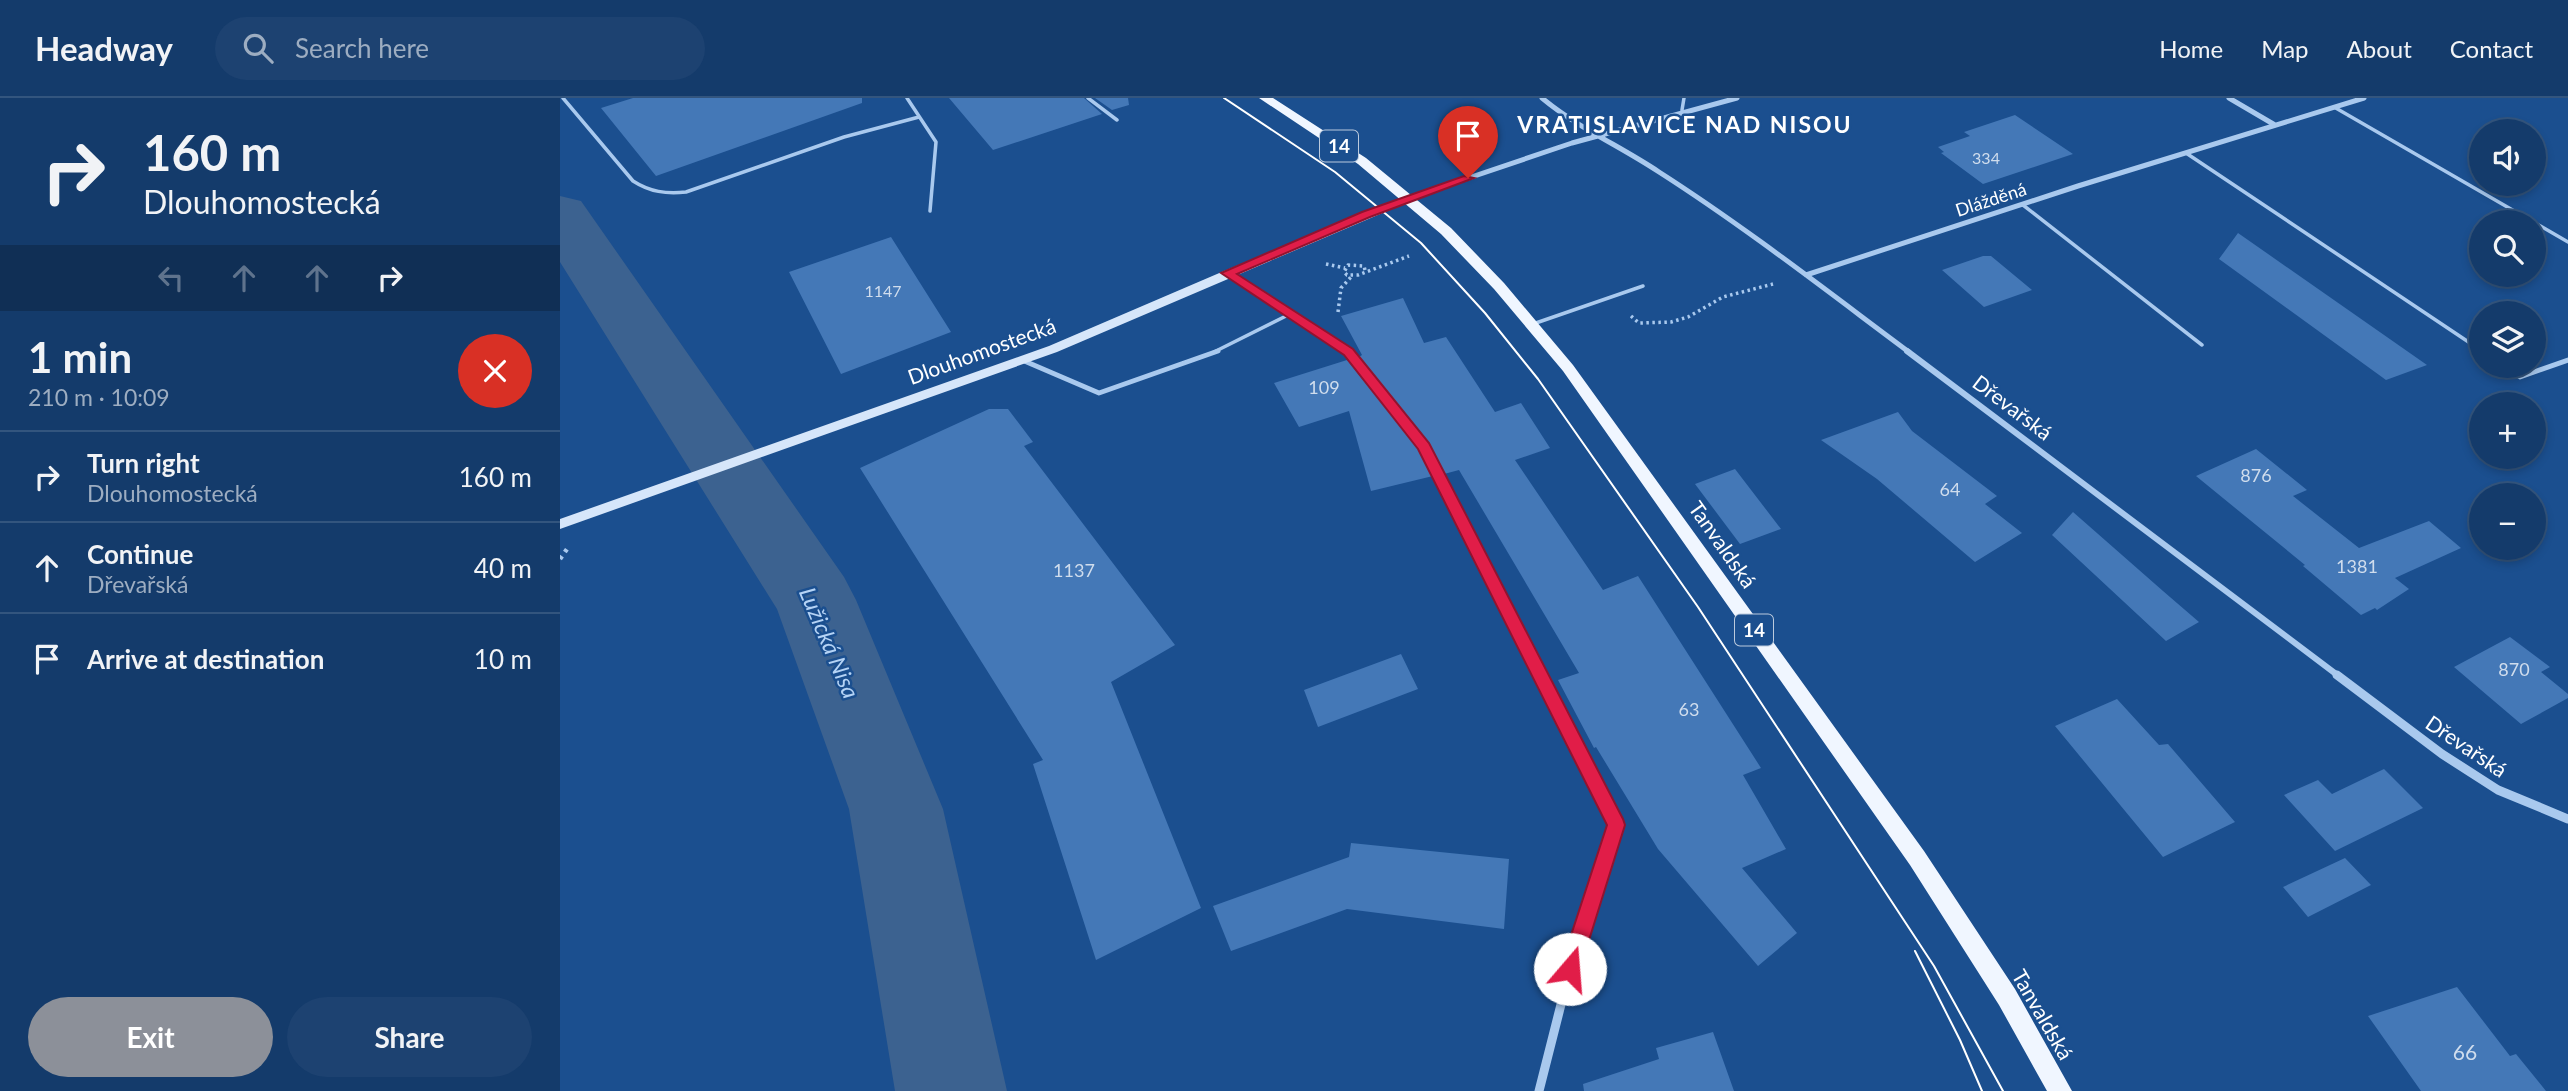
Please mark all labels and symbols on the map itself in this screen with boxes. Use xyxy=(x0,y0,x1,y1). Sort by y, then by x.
pin xyxy=(1438,106,1498,178)
district label: VRATISLAVICE NAD NISOU xyxy=(1516,110,1853,138)
road number: 14 xyxy=(1320,130,1358,162)
house number: 334 xyxy=(1972,148,2000,167)
street label: Dlážděná xyxy=(1952,177,2029,221)
house number: 1147 xyxy=(864,281,902,300)
street label: Dlouhomostecká xyxy=(904,312,1059,389)
street label: Dřevařská xyxy=(1968,369,2057,445)
house number: 109 xyxy=(1308,376,1340,398)
house number: 876 xyxy=(2240,464,2272,486)
house number: 64 xyxy=(1940,478,1960,500)
street label: Tanvaldská xyxy=(1684,496,1762,592)
house number: 1381 xyxy=(2336,555,2378,577)
house number: 1137 xyxy=(1053,559,1095,581)
water label: Lužická Nisa xyxy=(794,583,866,702)
road number: 14 xyxy=(1735,614,1773,646)
house number: 870 xyxy=(2498,658,2530,680)
house number: 63 xyxy=(1679,698,1699,720)
street label: Dřevařská xyxy=(2421,709,2512,782)
position arrow xyxy=(1533,932,1607,1006)
street label: Tanvaldská xyxy=(2007,965,2079,1064)
house number: 66 xyxy=(2453,1039,2477,1064)

